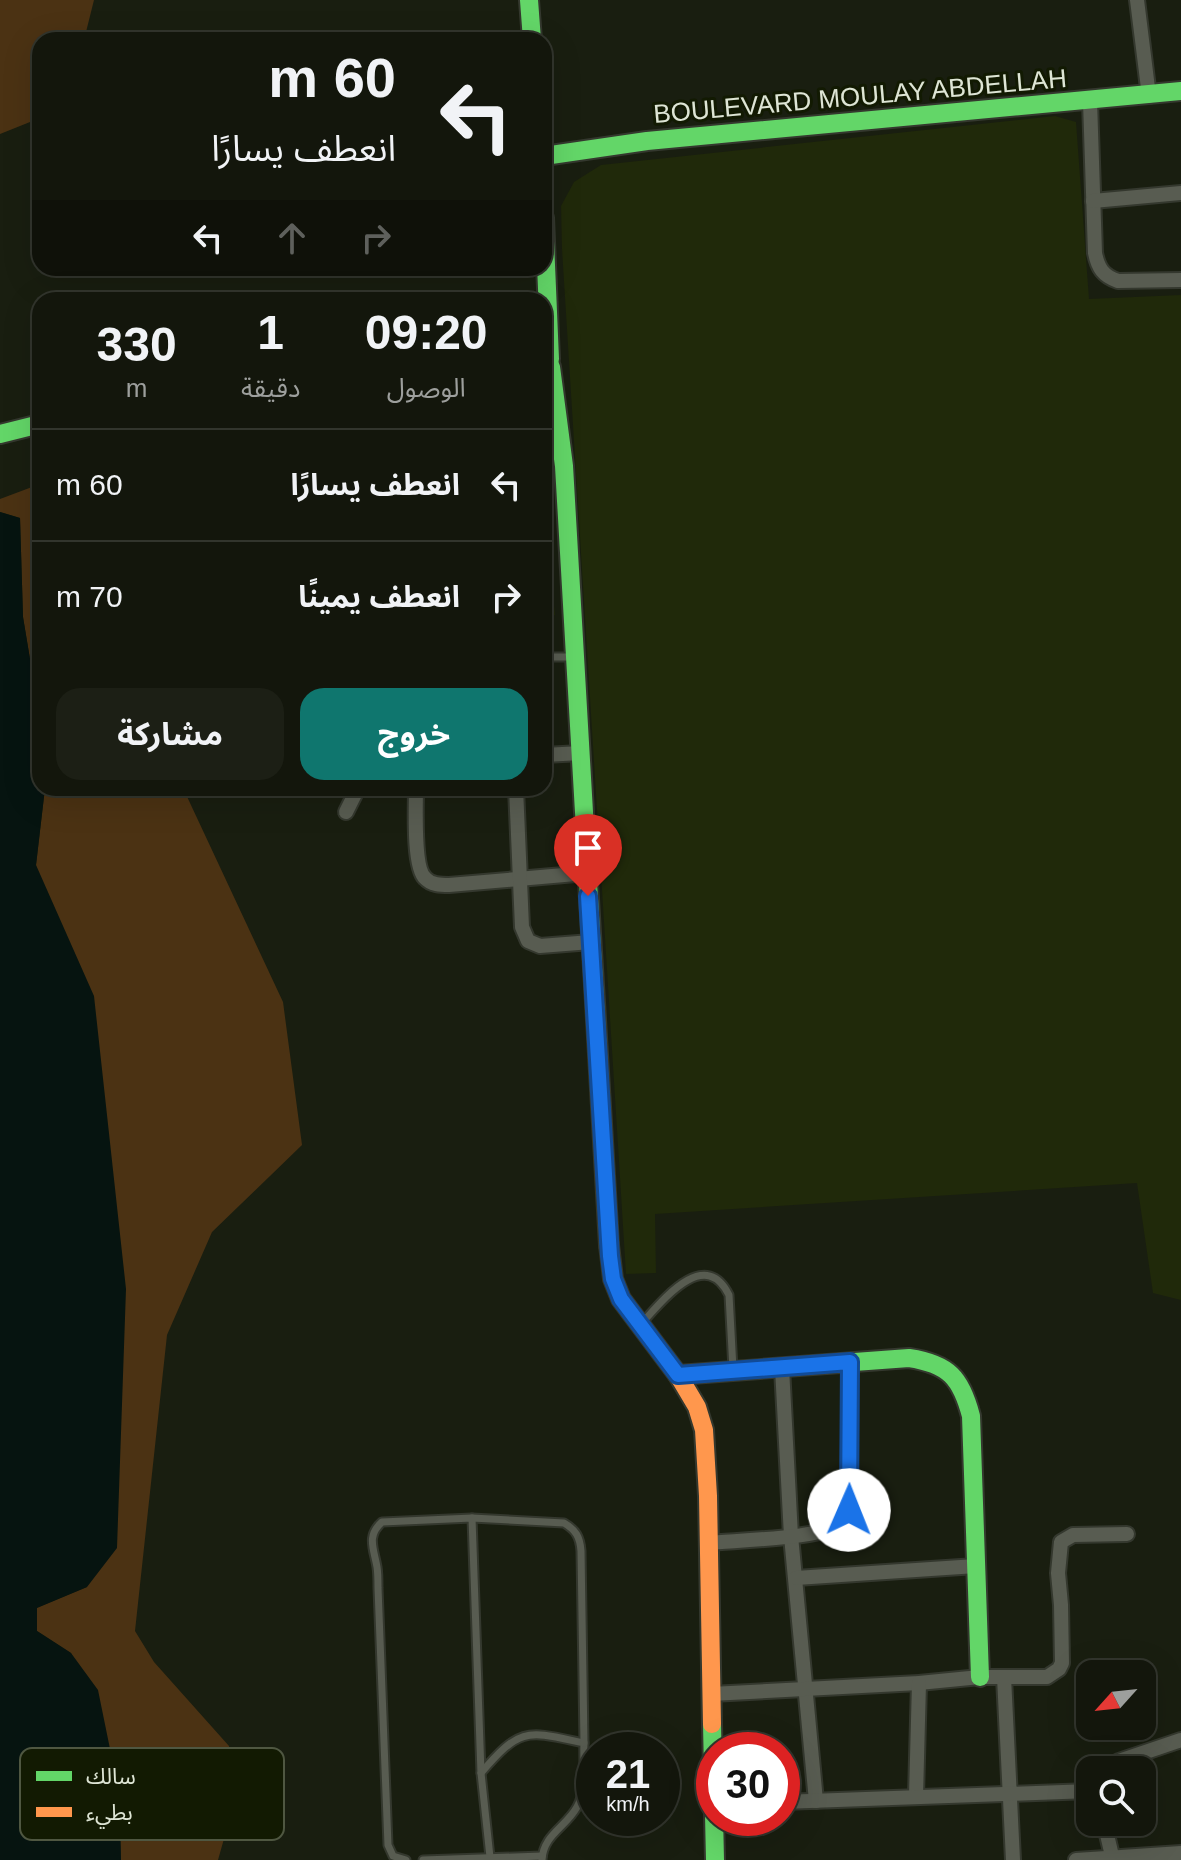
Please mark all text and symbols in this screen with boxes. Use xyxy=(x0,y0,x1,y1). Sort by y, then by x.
text: 60 m xyxy=(268,46,396,109)
street label: BOULEVARD MOULAY ABDELLAH xyxy=(652,63,1068,129)
icon: left xyxy=(424,64,528,168)
text: انعطف يسارًا xyxy=(211,128,396,169)
icon: left xyxy=(186,216,230,260)
icon: ahead xyxy=(270,216,314,260)
icon: right xyxy=(354,216,398,260)
text: 1 xyxy=(257,306,284,359)
text: 09:20 xyxy=(365,306,488,359)
text: 330 xyxy=(97,318,177,371)
text: m xyxy=(126,373,147,403)
text: دقيقة xyxy=(241,373,300,403)
text: الوصول xyxy=(387,373,466,403)
icon: left xyxy=(484,463,528,507)
text: 60 m xyxy=(56,468,123,501)
text: انعطف يسارًا xyxy=(291,468,460,501)
icon: right xyxy=(484,575,528,619)
text: 70 m xyxy=(56,580,123,613)
text: انعطف يمينًا xyxy=(298,580,460,613)
button: مشاركة xyxy=(56,688,284,780)
button: خروج xyxy=(300,688,528,780)
pin xyxy=(554,814,622,896)
icon: arrive xyxy=(566,826,610,870)
position arrow xyxy=(807,1468,891,1552)
north arrow xyxy=(1076,1660,1156,1740)
map controls xyxy=(1076,1660,1156,1836)
speed limit sign: 30 xyxy=(696,1732,800,1836)
legend xyxy=(20,1748,284,1840)
text: 21 xyxy=(606,1752,650,1796)
button: search xyxy=(1076,1756,1156,1836)
text: سالك xyxy=(86,1764,136,1789)
text: km/h xyxy=(606,1793,650,1815)
text: بطيء xyxy=(86,1800,133,1829)

